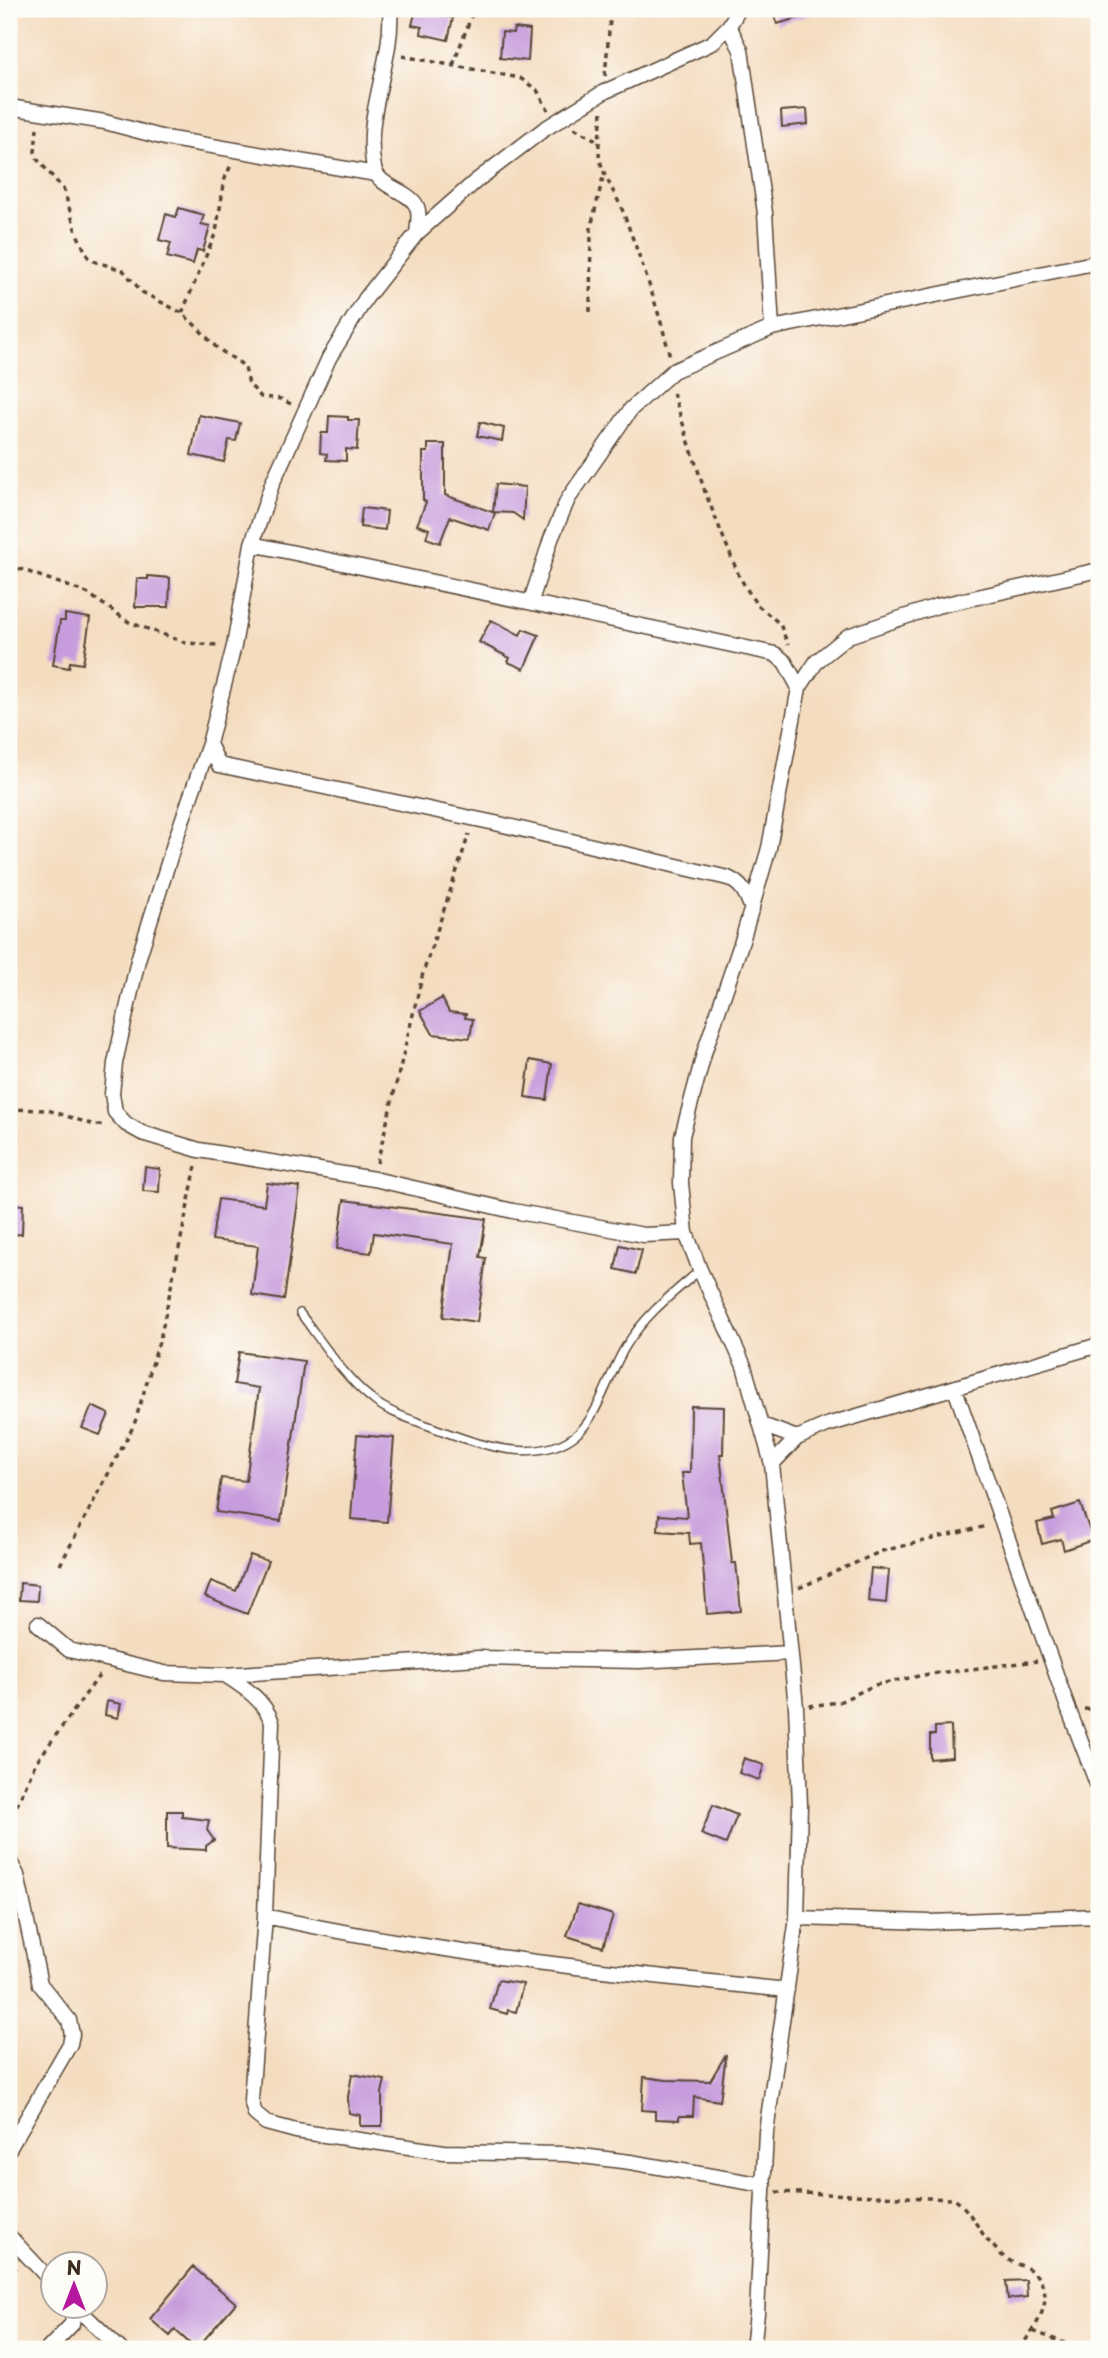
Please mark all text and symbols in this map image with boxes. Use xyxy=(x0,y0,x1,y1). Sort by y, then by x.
north arrow xyxy=(38,2250,108,2320)
text: N xyxy=(66,2253,82,2281)

